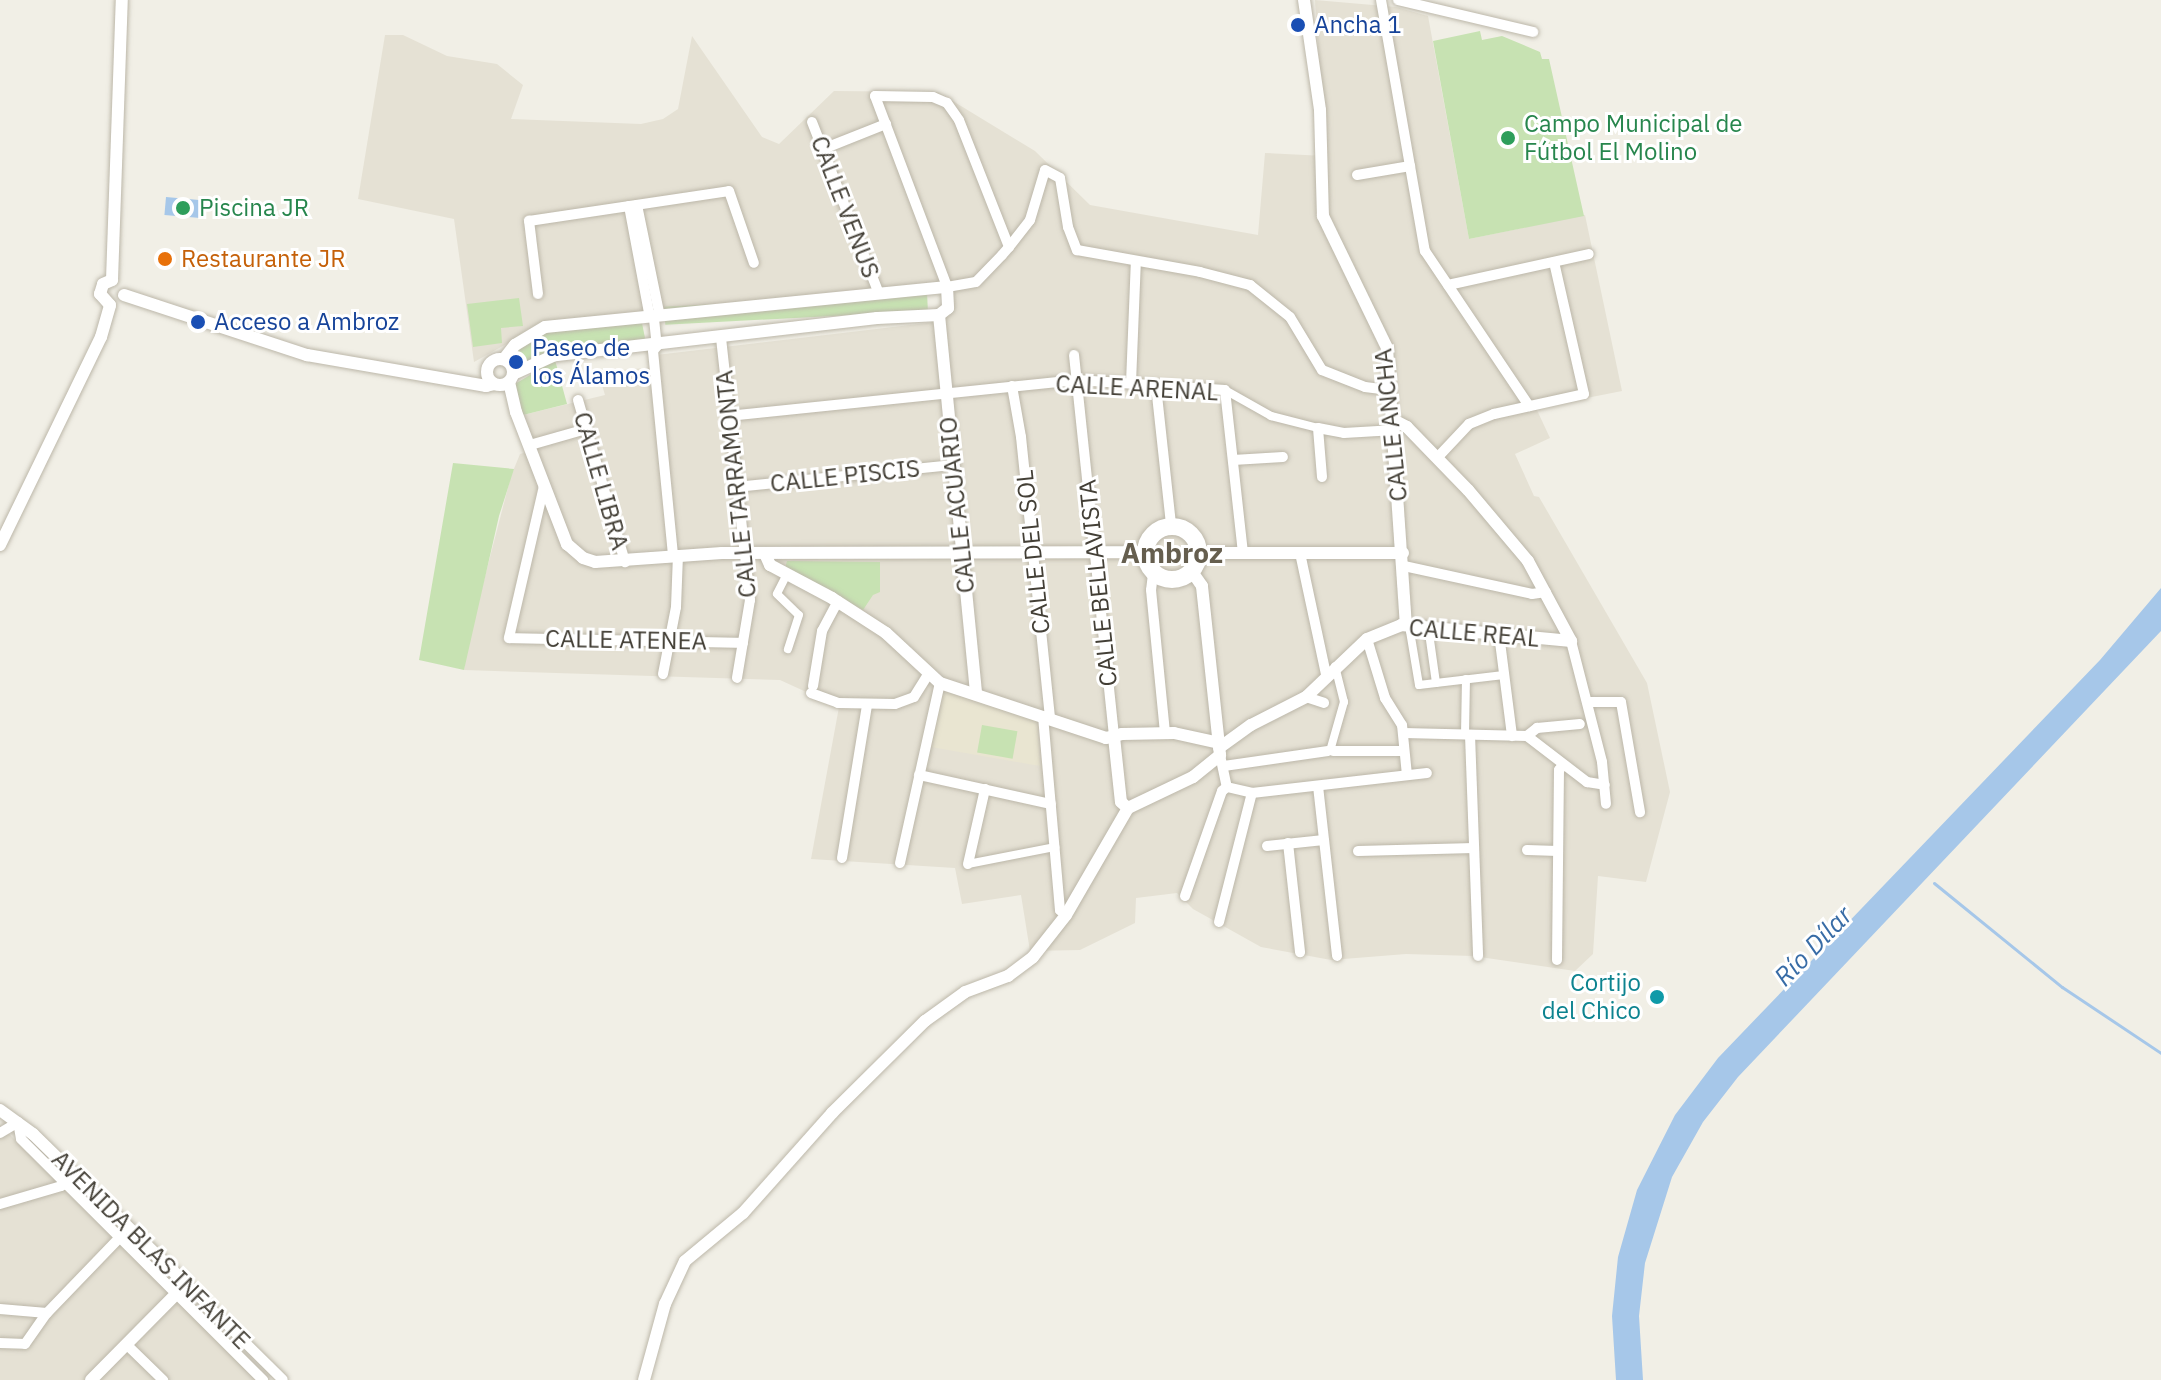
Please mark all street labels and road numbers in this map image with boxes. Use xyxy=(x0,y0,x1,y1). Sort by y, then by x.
street label: CALLE VENUS xyxy=(805,132,885,282)
street label: CALLE ANCHA xyxy=(1369,347,1413,503)
street label: CALLE TARRAMONTA xyxy=(710,369,762,599)
street label: CALLE ARENAL xyxy=(1055,369,1219,407)
street label: CALLE LIBRA xyxy=(568,409,634,553)
street label: CALLE ACUARIO xyxy=(933,415,981,595)
street label: CALLE PISCIS xyxy=(769,454,921,498)
street label: CALLE DEL SOL xyxy=(1010,469,1056,635)
street label: CALLE BELLAVISTA xyxy=(1073,478,1123,688)
street label: CALLE REAL xyxy=(1408,613,1540,653)
street label: CALLE ATENEA xyxy=(545,624,707,656)
street label: AVENIDA BLAS INFANTE xyxy=(46,1145,256,1355)

